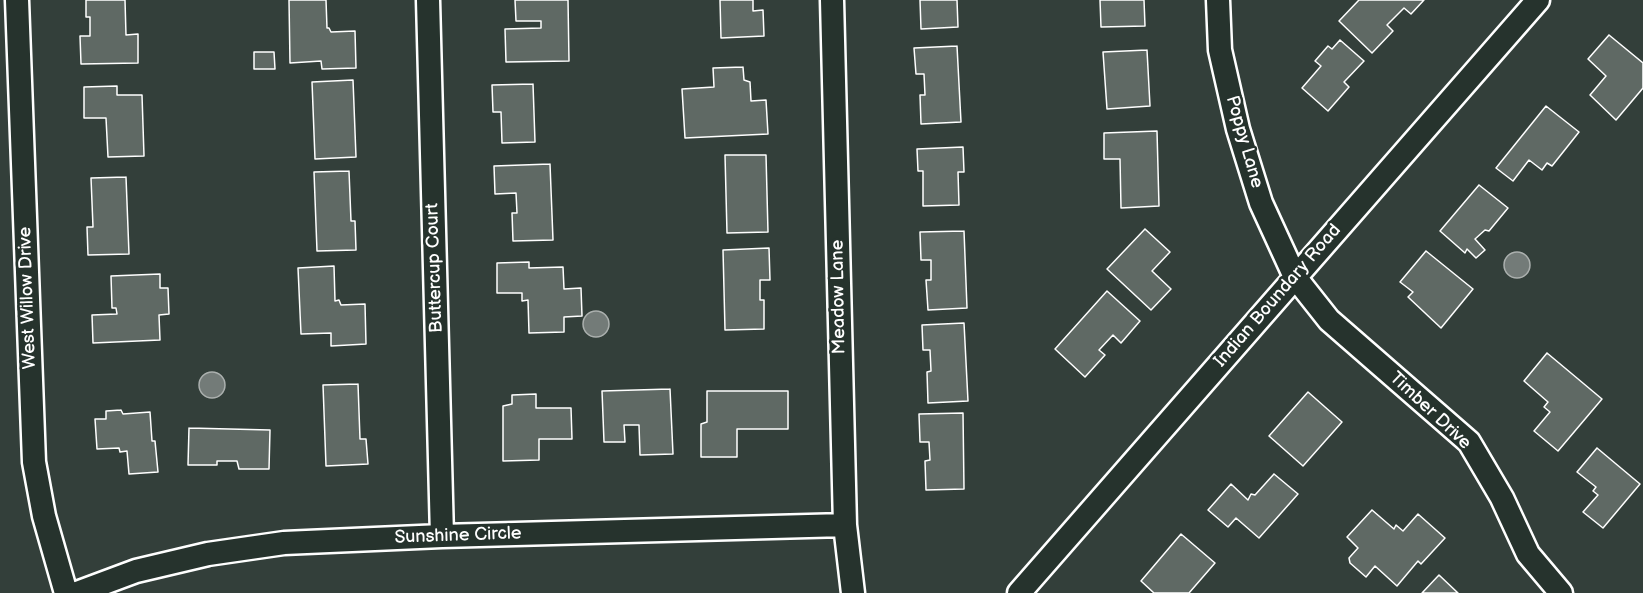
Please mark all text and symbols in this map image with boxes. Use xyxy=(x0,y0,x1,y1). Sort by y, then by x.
street label: Poppy Lane xyxy=(1220,93,1268,191)
street label: Buttercup Court xyxy=(422,203,448,333)
street label: Indian Boundary Road xyxy=(1210,220,1346,372)
street label: West Willow Drive xyxy=(15,226,41,370)
street label: Meadow Lane xyxy=(827,240,851,354)
street label: Timber Drive xyxy=(1385,368,1475,454)
street label: Sunshine Circle xyxy=(394,523,522,549)

